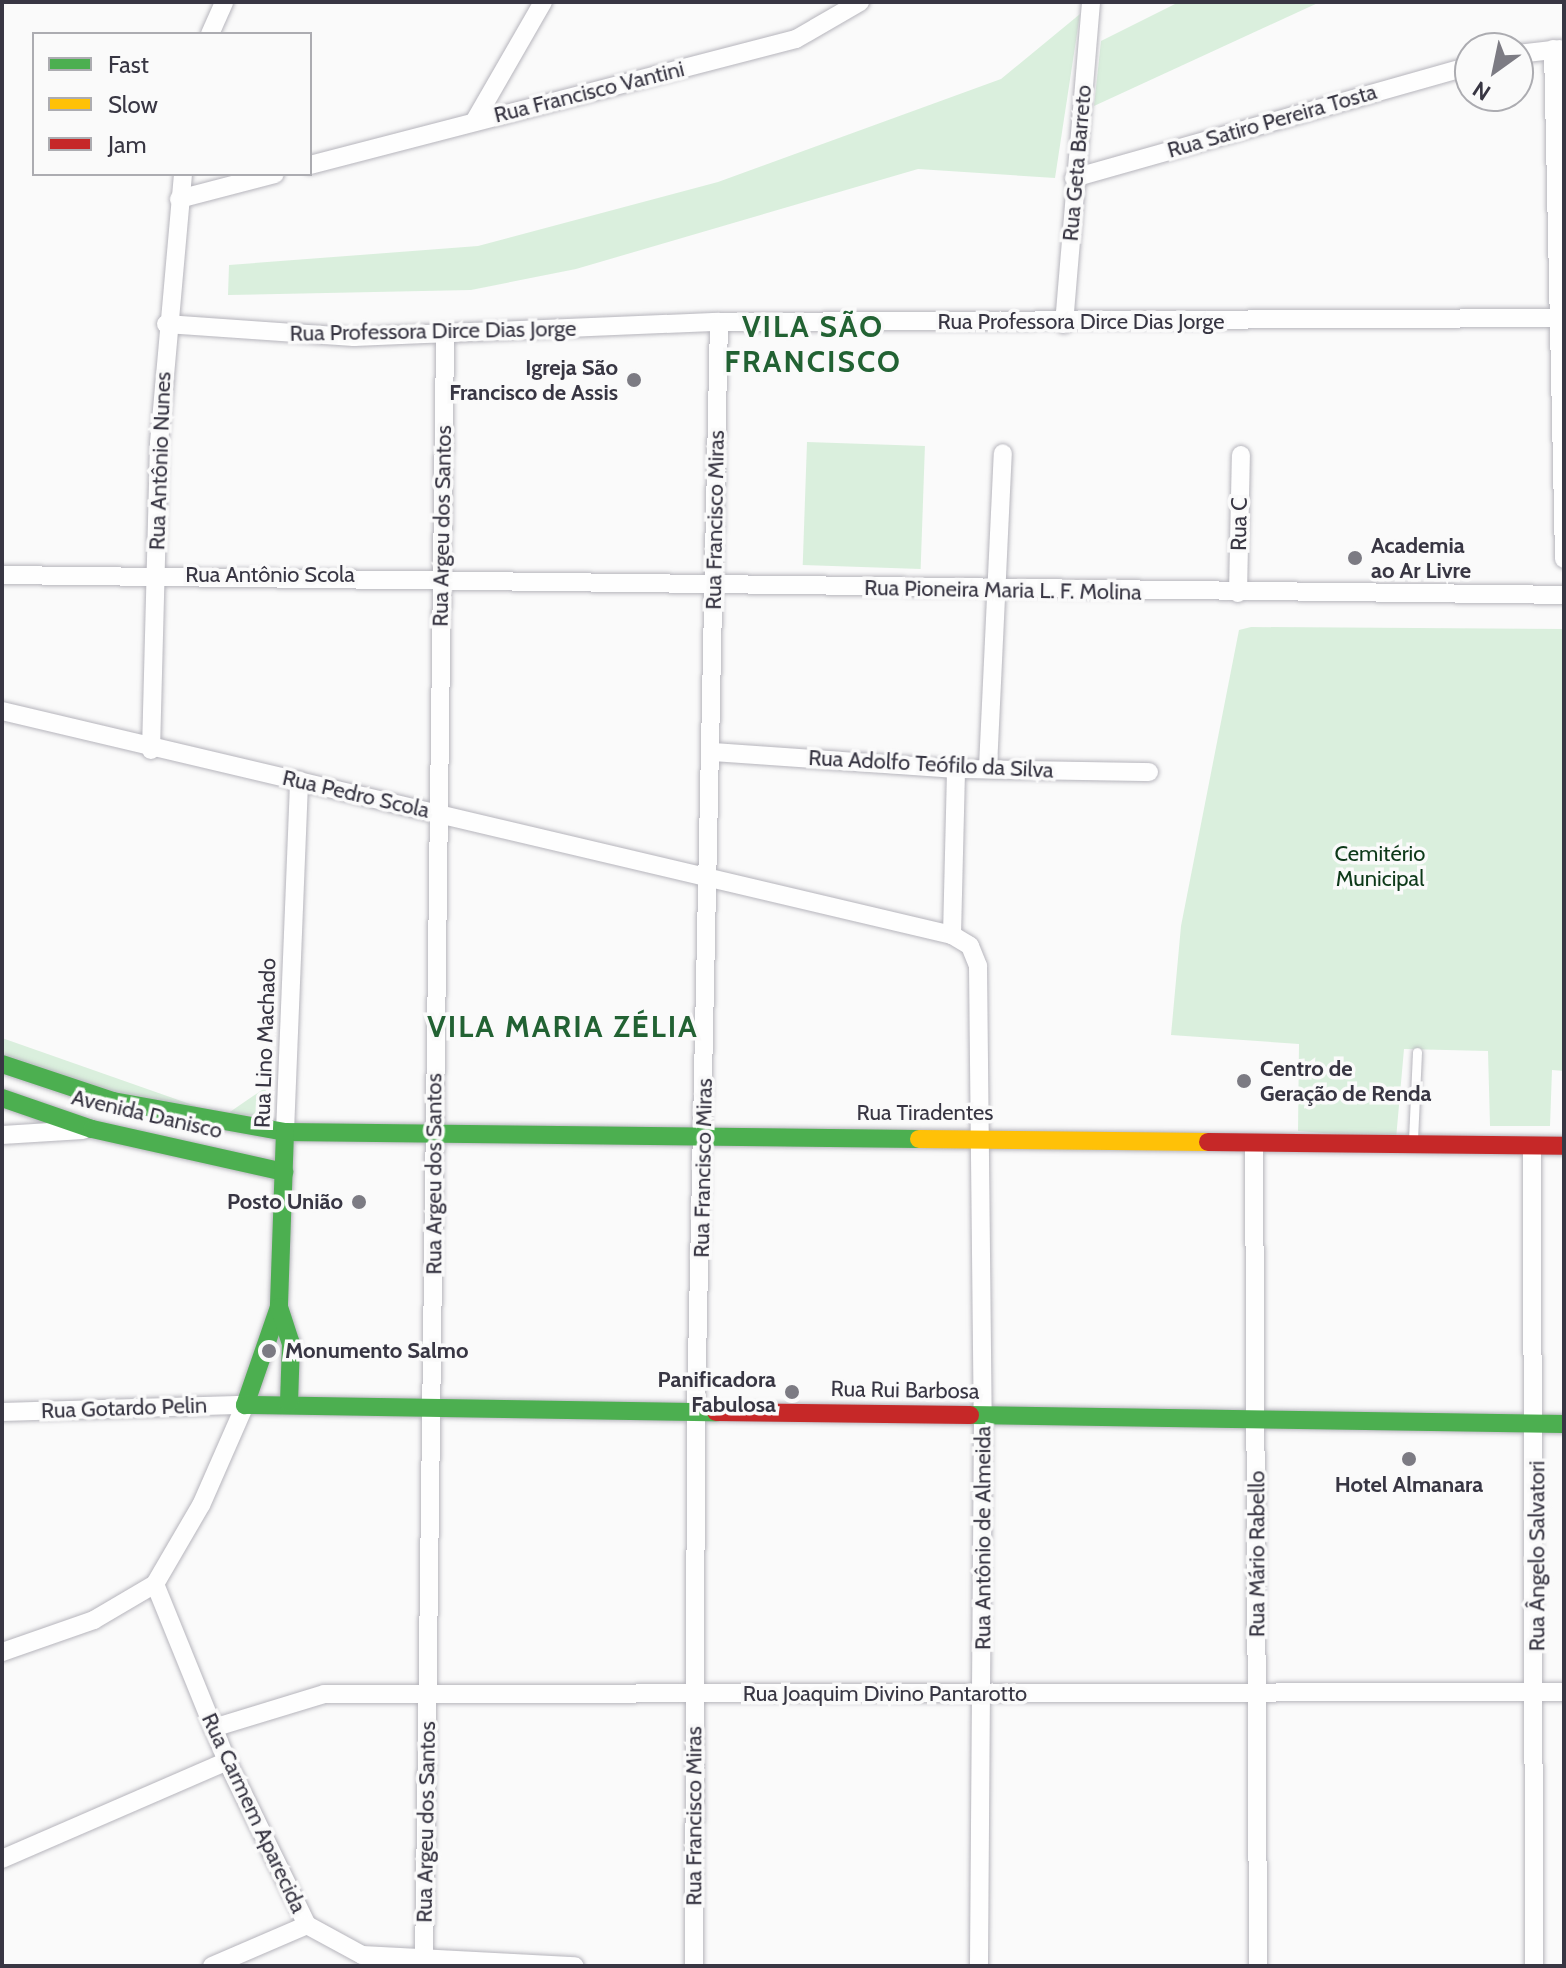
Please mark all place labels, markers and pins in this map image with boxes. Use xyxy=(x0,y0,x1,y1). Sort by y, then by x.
place label: Igreja São Francisco de Assis xyxy=(449,354,618,406)
marker: Igreja São Francisco de Assis xyxy=(625,371,643,389)
place label: Academia ao Ar Livre xyxy=(1371,532,1471,584)
marker: Academia ao Ar Livre xyxy=(1346,549,1364,567)
place label: Centro de Geração de Renda xyxy=(1260,1055,1432,1106)
marker: Centro de Geração de Renda xyxy=(1235,1072,1253,1090)
place label: Posto União xyxy=(227,1189,343,1215)
marker: Posto União xyxy=(350,1193,368,1211)
place label: Monumento Salmo xyxy=(285,1338,468,1364)
marker: Monumento Salmo xyxy=(260,1342,278,1360)
place label: Panificadora Fabulosa xyxy=(658,1366,776,1418)
marker: Panificadora Fabulosa xyxy=(783,1383,801,1401)
marker: Hotel Almanara xyxy=(1400,1450,1418,1468)
place label: Hotel Almanara xyxy=(1335,1472,1483,1498)

